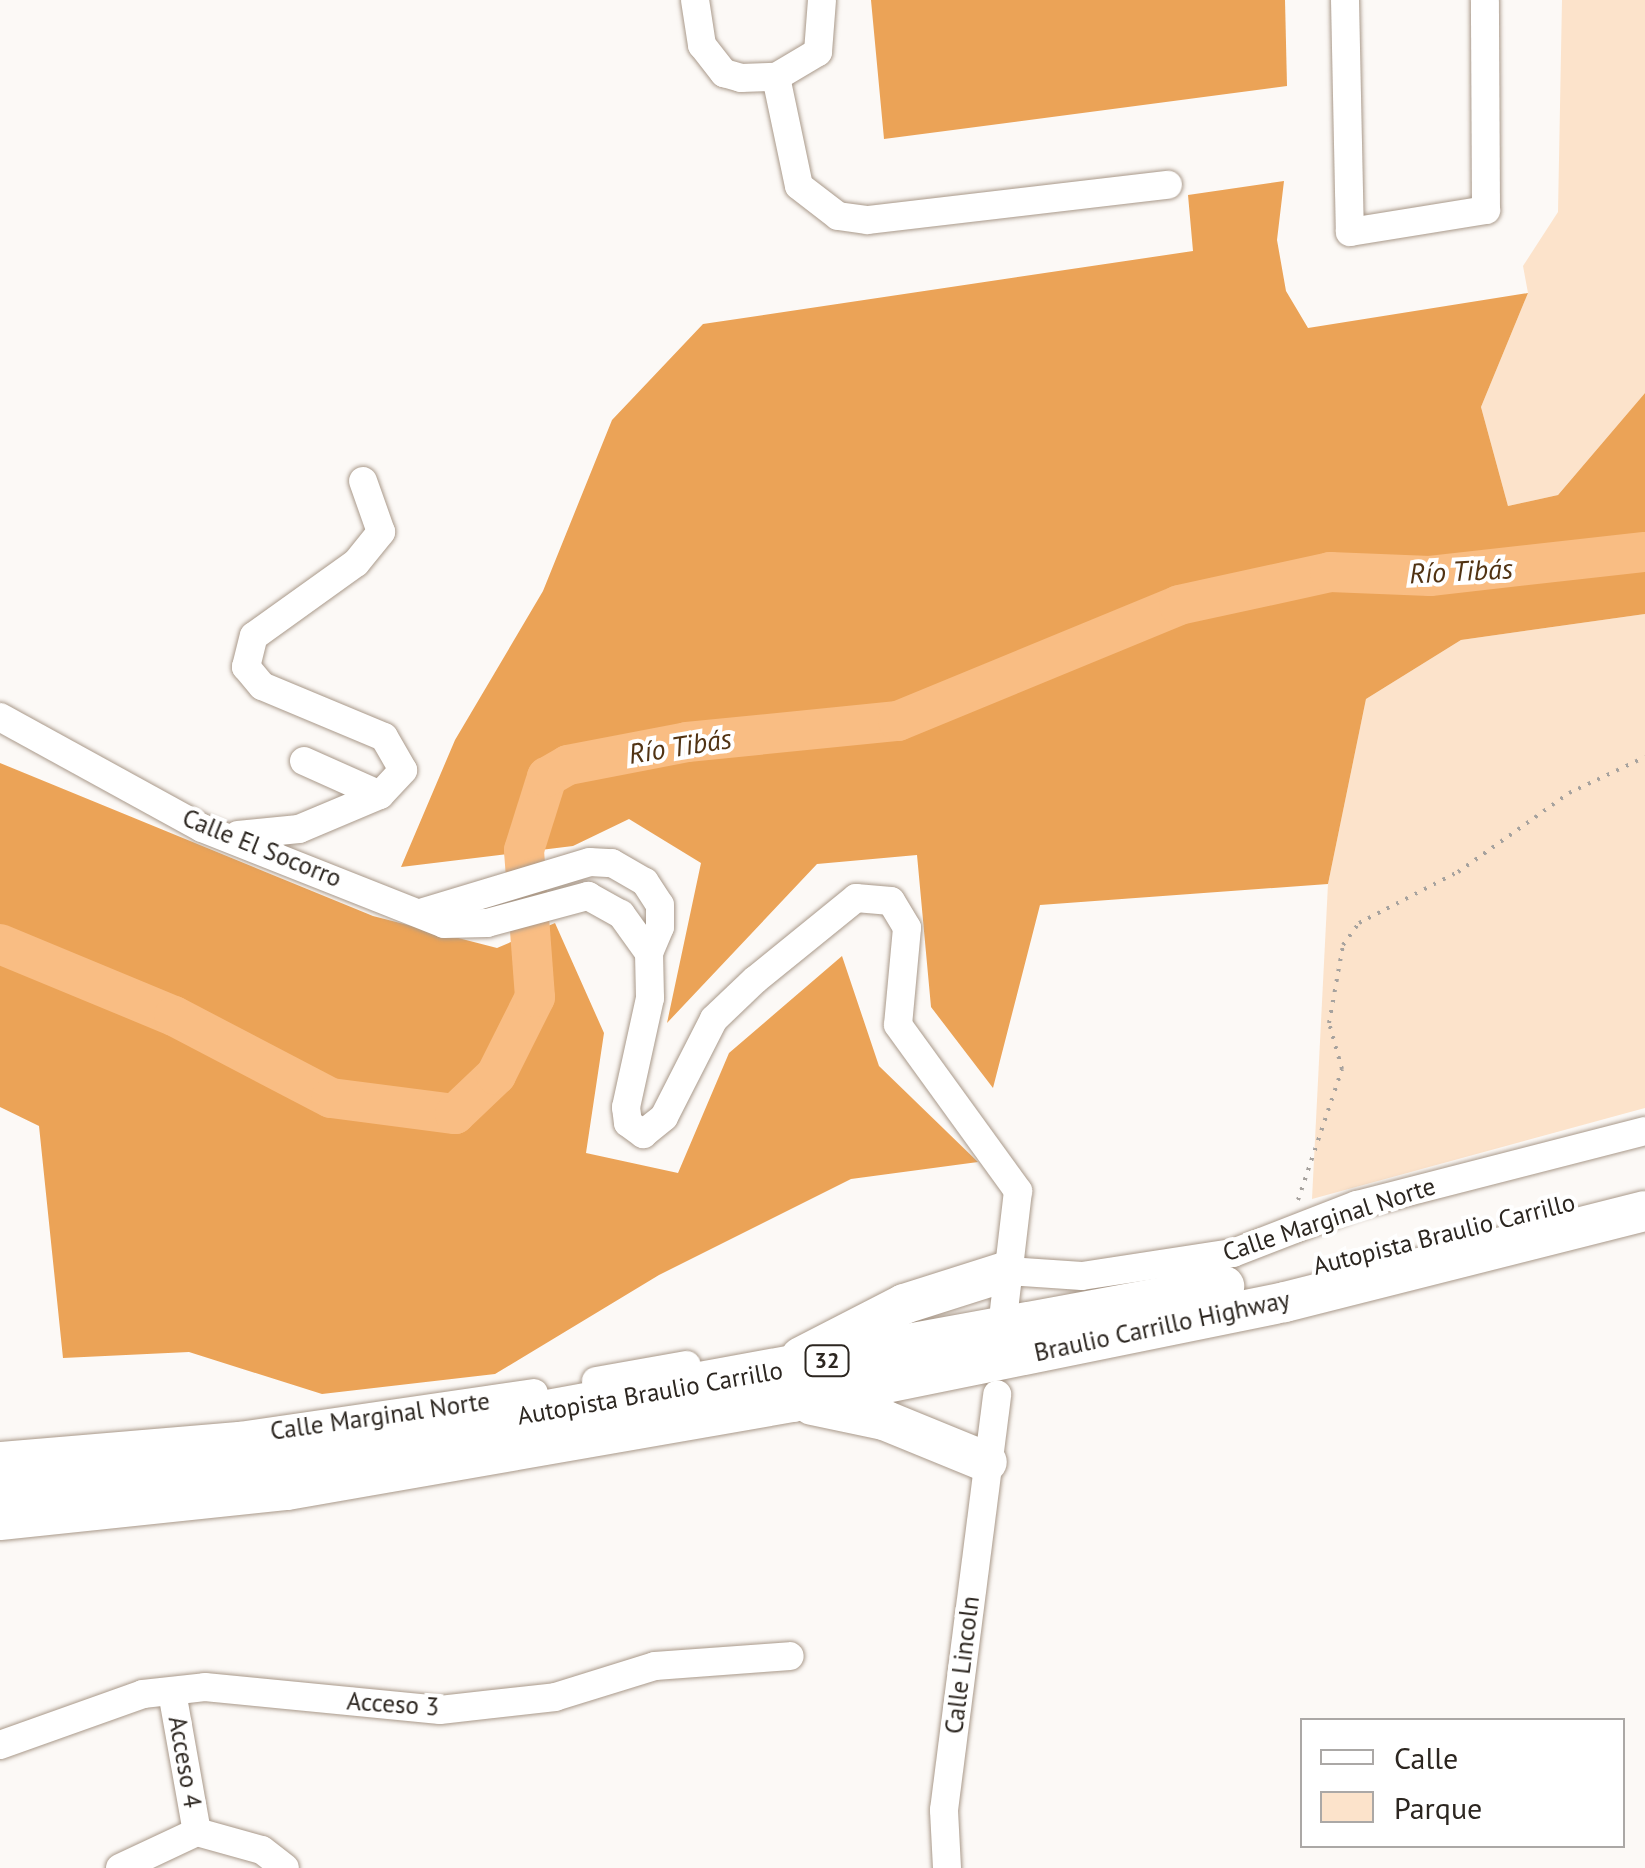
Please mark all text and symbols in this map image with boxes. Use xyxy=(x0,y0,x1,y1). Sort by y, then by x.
water label: Río Tibás xyxy=(1408,551,1514,591)
water label: Río Tibás xyxy=(626,721,734,771)
street label: Calle El Socorro xyxy=(178,802,346,894)
street label: Calle Marginal Norte xyxy=(1219,1171,1439,1267)
street label: Autopista Braulio Carrillo xyxy=(1310,1187,1578,1281)
street label: Braulio Carrillo Highway xyxy=(1031,1284,1293,1368)
road number: 32 xyxy=(804,1344,850,1378)
street label: Autopista Braulio Carrillo xyxy=(515,1355,785,1431)
street label: Calle Marginal Norte xyxy=(268,1386,492,1446)
street label: Calle Lincoln xyxy=(939,1594,985,1736)
street label: Acceso 3 xyxy=(346,1686,440,1722)
street label: Acceso 4 xyxy=(162,1714,208,1810)
legend xyxy=(1300,1718,1625,1848)
text: Calle xyxy=(1394,1738,1458,1777)
text: Parque xyxy=(1394,1788,1482,1827)

